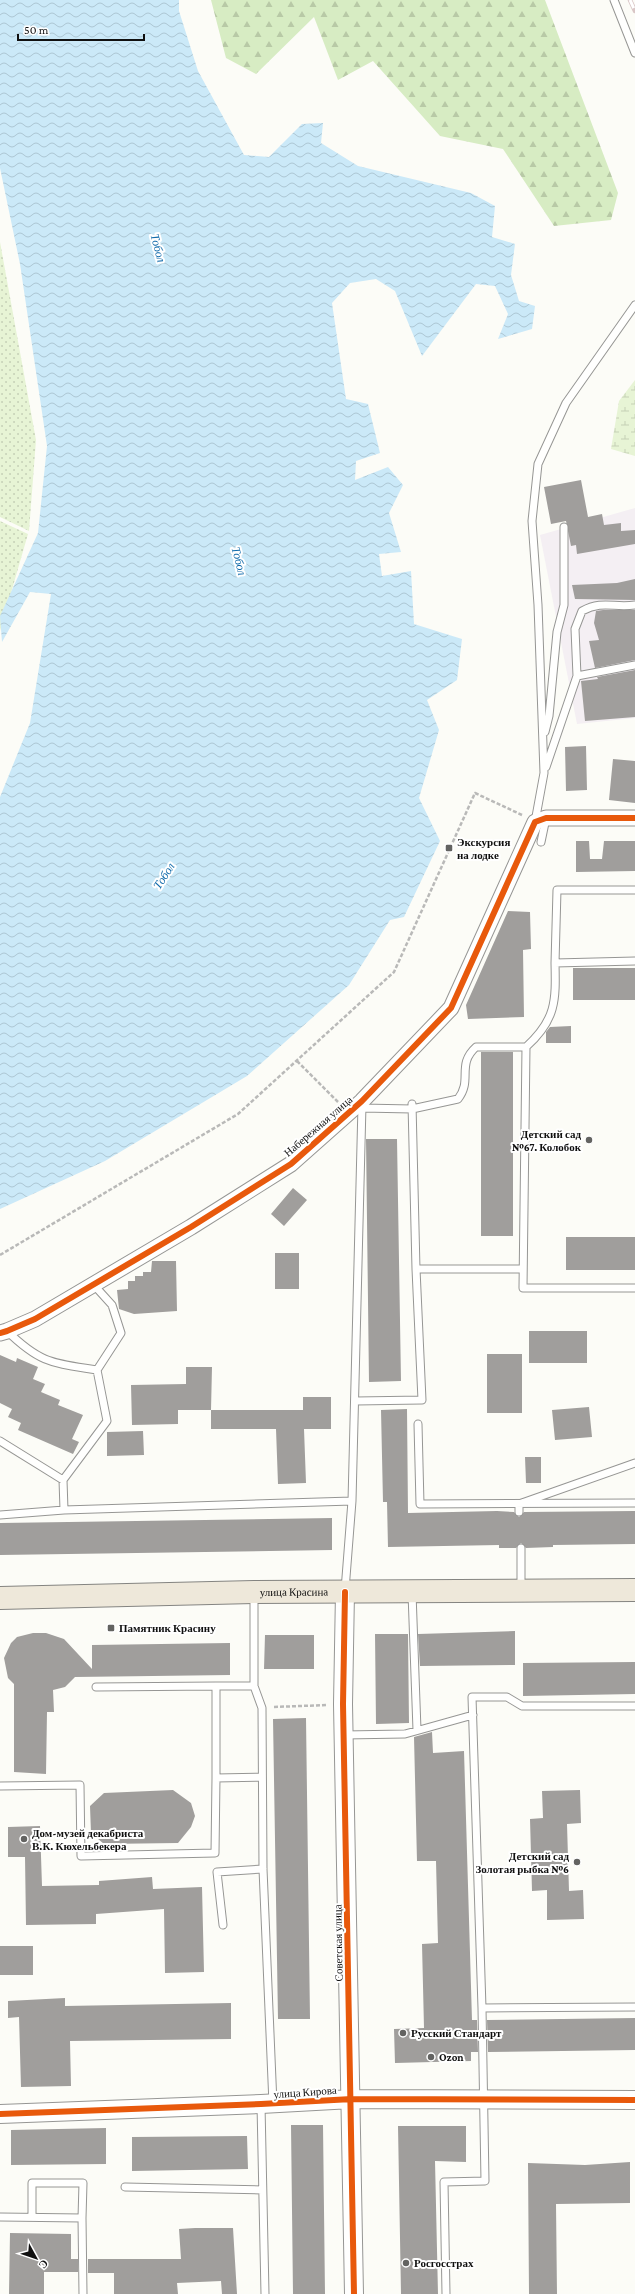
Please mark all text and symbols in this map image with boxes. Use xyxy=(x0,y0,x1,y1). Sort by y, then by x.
scale bar xyxy=(18,16,144,42)
text: 50 m xyxy=(24,23,49,37)
water label: Тобол xyxy=(147,232,169,264)
water label: Тобол xyxy=(229,545,249,577)
place label: Экскурсия на лодке xyxy=(457,836,510,861)
marker: Экскурсия на лодке xyxy=(444,843,454,853)
water label: Тобол xyxy=(150,860,178,892)
street label: Набережная улица xyxy=(282,1093,355,1159)
place label: Детский сад №67. Колобок xyxy=(512,1128,582,1153)
marker: Детский сад №67. Колобок xyxy=(584,1135,594,1145)
street label: улица Красина xyxy=(260,1586,328,1598)
place label: Памятник Красину xyxy=(119,1622,216,1634)
marker: Памятник Красину xyxy=(106,1623,116,1633)
place label: Дом-музей декабриста В.К. Кюхельбекера xyxy=(32,1827,144,1852)
marker: Дом-музей декабриста В.К. Кюхельбекера xyxy=(19,1834,29,1844)
place label: Детский сад Золотая рыбка №6 xyxy=(475,1850,569,1875)
marker: Детский сад Золотая рыбка №6 xyxy=(572,1857,582,1867)
street label: Советская улица xyxy=(331,1904,345,1982)
place label: Русский Стандарт xyxy=(411,2027,502,2039)
marker: Русский Стандарт xyxy=(398,2028,408,2038)
place label: Ozon xyxy=(439,2051,464,2063)
marker: Ozon xyxy=(426,2052,436,2062)
street label: улица Кирова xyxy=(273,2084,337,2100)
north arrow xyxy=(16,2238,56,2278)
place label: Росгосстрах xyxy=(414,2257,474,2269)
text: С xyxy=(36,2258,51,2271)
marker: Росгосстрах xyxy=(401,2258,411,2268)

